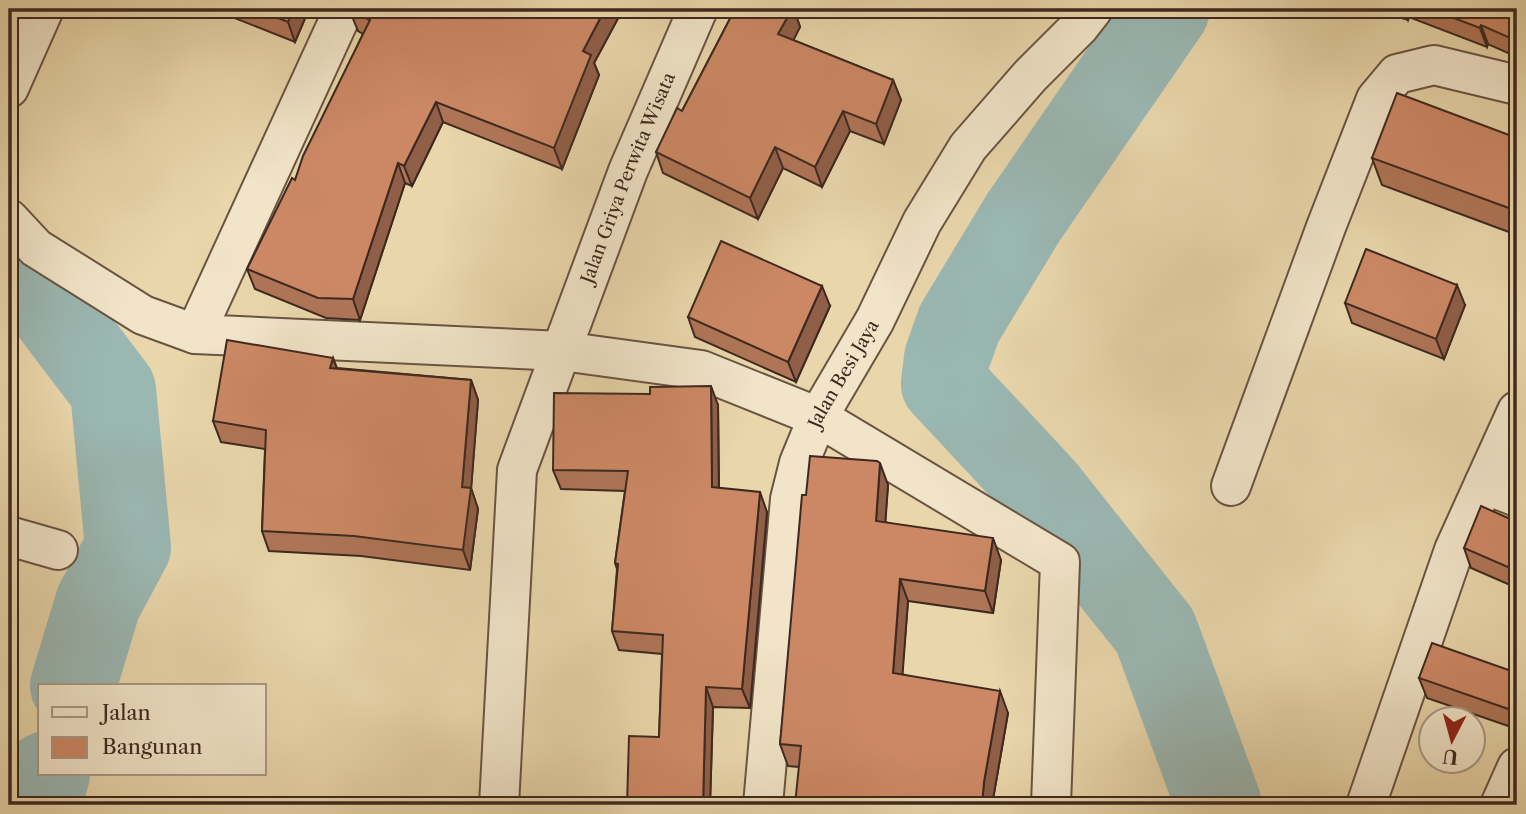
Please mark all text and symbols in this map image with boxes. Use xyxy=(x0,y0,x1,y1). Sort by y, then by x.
street label: Jalan Griya Perwita Wisata xyxy=(575,69,680,289)
street label: Jalan Besi Jaya xyxy=(803,316,884,434)
legend xyxy=(38,684,266,776)
text: Jalan xyxy=(99,700,151,725)
north arrow xyxy=(1418,706,1488,776)
text: Bangunan xyxy=(102,734,202,759)
text: U xyxy=(1441,744,1459,769)

